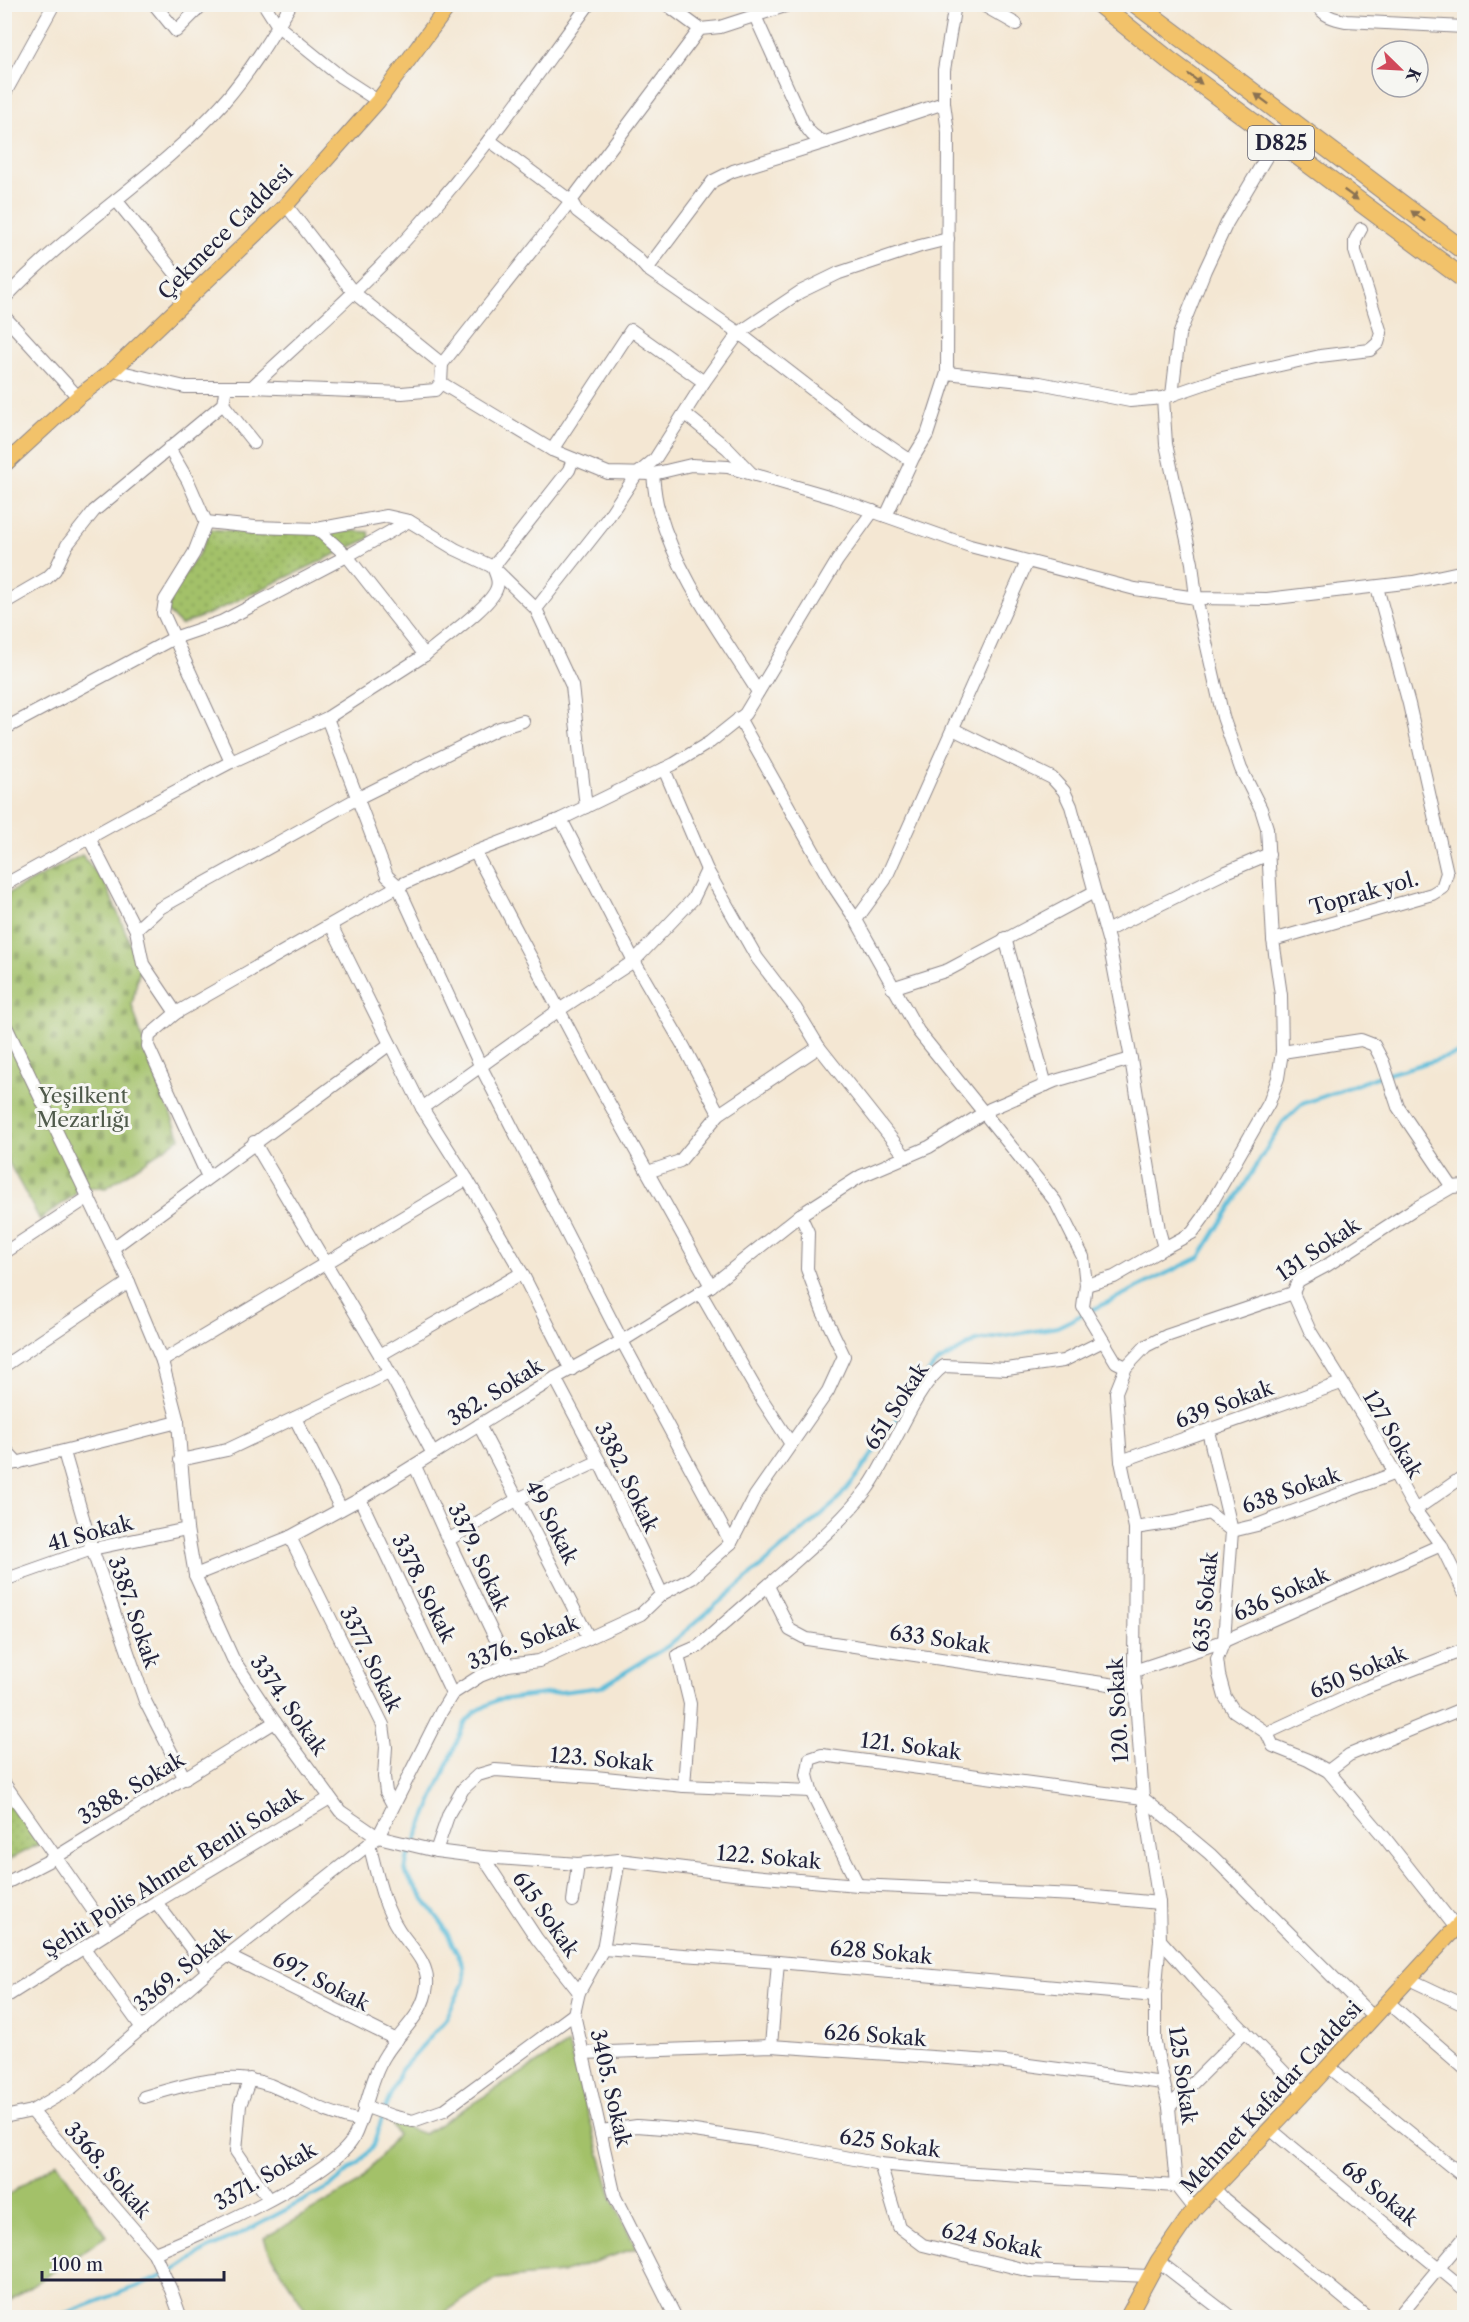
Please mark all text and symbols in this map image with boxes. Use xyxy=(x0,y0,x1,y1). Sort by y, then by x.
north arrow xyxy=(1370,39,1430,99)
text: K xyxy=(1401,65,1425,86)
one-way arrow xyxy=(1187,73,1202,85)
one-way arrow xyxy=(1254,94,1269,106)
road number: D825 xyxy=(1248,126,1314,160)
street label: Çekmece Caddesi xyxy=(153,160,297,304)
one-way arrow xyxy=(1344,189,1359,201)
one-way arrow xyxy=(1410,210,1426,222)
street label: Toprak yol. xyxy=(1307,866,1421,920)
park label: Yeşilkent Mezarlığı xyxy=(36,1083,130,1132)
street label: 131 Sokak xyxy=(1272,1212,1365,1286)
street label: 382. Sokak xyxy=(443,1352,548,1431)
street label: 651 Sokak xyxy=(859,1357,934,1454)
street label: 639 Sokak xyxy=(1172,1374,1277,1433)
street label: 127 Sokak xyxy=(1358,1386,1429,1483)
street label: 3382. Sokak xyxy=(590,1418,665,1537)
street label: 638 Sokak xyxy=(1239,1461,1344,1518)
street label: 49 Sokak xyxy=(520,1476,584,1569)
street label: 3379. Sokak xyxy=(443,1499,515,1616)
street label: 41 Sokak xyxy=(45,1509,136,1556)
street label: 3378. Sokak xyxy=(387,1530,461,1647)
street label: 635 Sokak xyxy=(1187,1550,1223,1654)
street label: 3387. Sokak xyxy=(103,1553,165,1672)
street label: 636 Sokak xyxy=(1229,1561,1334,1626)
street label: 3377. Sokak xyxy=(335,1602,408,1717)
street label: 3376. Sokak xyxy=(464,1609,583,1675)
street label: 633 Sokak xyxy=(888,1620,993,1659)
street label: 650 Sokak xyxy=(1306,1640,1411,1704)
street label: 3374. Sokak xyxy=(245,1650,333,1761)
street label: 120. Sokak xyxy=(1103,1656,1133,1763)
street label: 121. Sokak xyxy=(859,1727,964,1765)
street label: 123. Sokak xyxy=(549,1742,656,1776)
street label: 3388. Sokak xyxy=(73,1746,189,1829)
street label: Şehit Polis Ahmet Benli Sokak xyxy=(38,1781,307,1962)
street label: 122. Sokak xyxy=(716,1840,823,1874)
street label: 615 Sokak xyxy=(508,1866,585,1962)
street label: 3369. Sokak xyxy=(129,1921,236,2017)
street label: 628 Sokak xyxy=(829,1935,934,1969)
street label: 697. Sokak xyxy=(268,1946,374,2016)
street label: Mehmet Kafadar Caddesi xyxy=(1175,1996,1367,2198)
street label: 626 Sokak xyxy=(823,2019,928,2051)
street label: 125 Sokak xyxy=(1164,2025,1202,2126)
street label: 3405. Sokak xyxy=(585,2027,637,2150)
street label: 3368. Sokak xyxy=(59,2117,157,2224)
street label: 625 Sokak xyxy=(838,2124,943,2163)
street label: 3371. Sokak xyxy=(209,2136,321,2215)
street label: 68 Sokak xyxy=(1337,2155,1424,2232)
street label: 624 Sokak xyxy=(939,2217,1046,2263)
scale bar xyxy=(42,2244,224,2282)
text: 100 m xyxy=(51,2254,103,2276)

